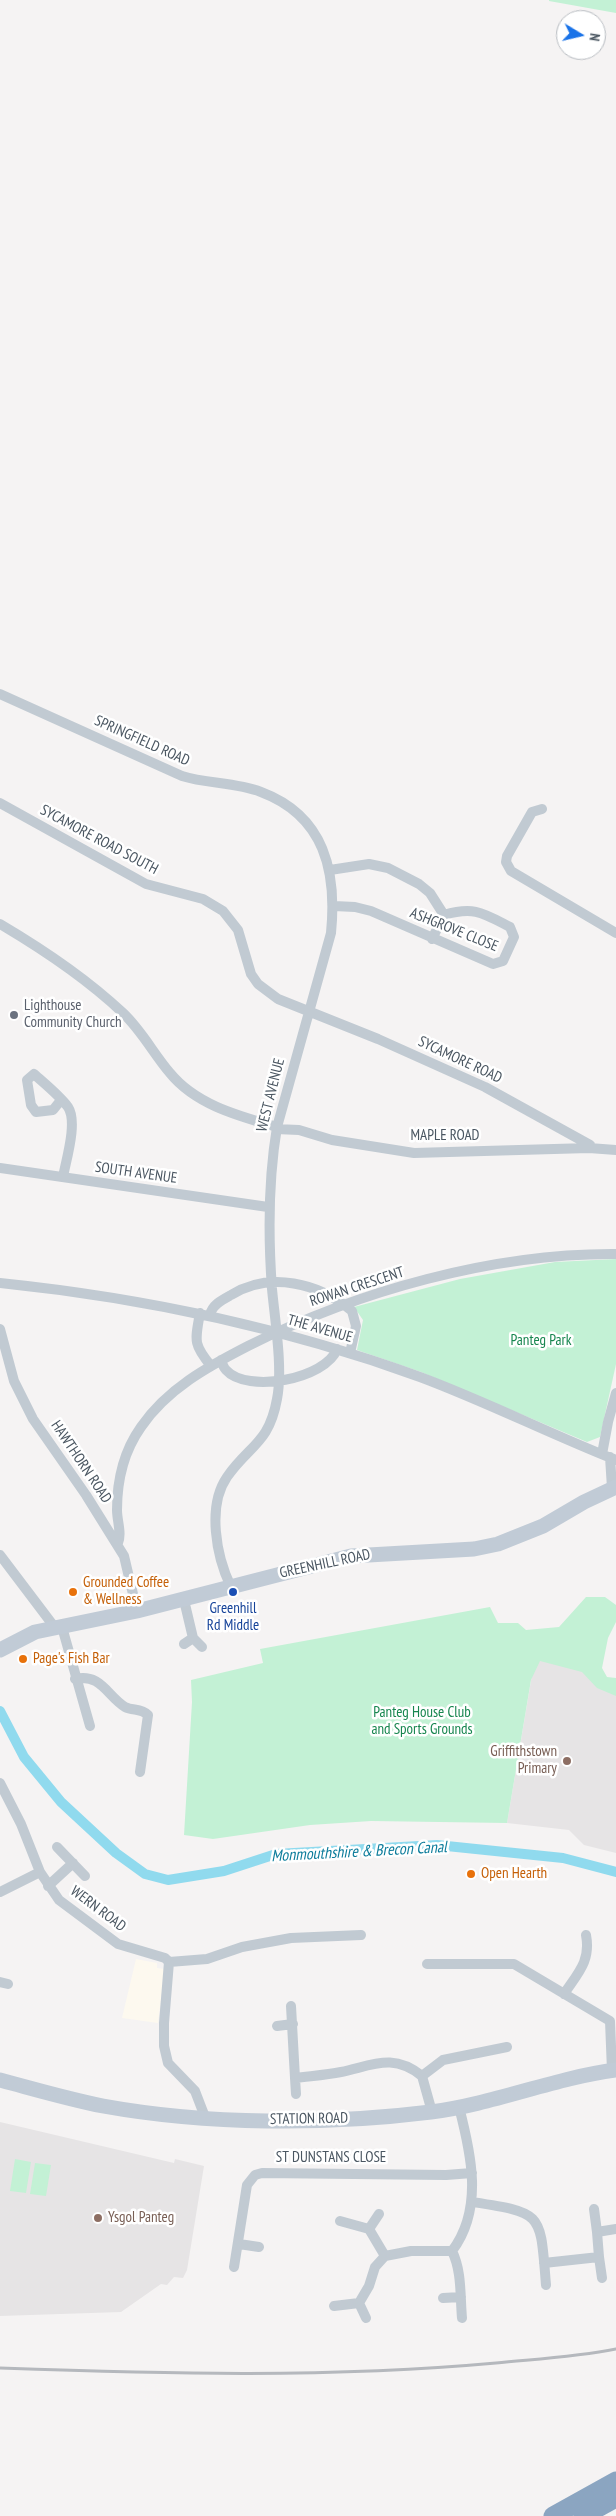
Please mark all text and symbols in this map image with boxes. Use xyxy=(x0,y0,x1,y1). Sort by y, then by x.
north arrow xyxy=(556,10,606,60)
text: N xyxy=(585,32,604,42)
street label: SPRINGFIELD ROAD xyxy=(92,712,192,770)
street label: SYCAMORE ROAD SOUTH xyxy=(37,801,161,879)
street label: ASHGROVE CLOSE xyxy=(407,904,501,956)
place label: Lighthouse Community Church xyxy=(24,997,122,1032)
marker: Lighthouse Community Church xyxy=(8,1009,20,1021)
street label: SYCAMORE ROAD xyxy=(415,1033,505,1087)
street label: WEST AVENUE xyxy=(253,1056,289,1134)
street label: MAPLE ROAD xyxy=(411,1127,479,1145)
street label: SOUTH AVENUE xyxy=(94,1158,178,1188)
street label: ROWAN CRESCENT xyxy=(308,1263,406,1311)
street label: THE AVENUE xyxy=(286,1311,354,1347)
park label: Panteg Park xyxy=(511,1332,571,1350)
street label: HAWTHORN ROAD xyxy=(47,1417,115,1507)
street label: GREENHILL ROAD xyxy=(278,1546,372,1582)
place label: Grounded Coffee & Wellness xyxy=(83,1574,169,1609)
marker: Grounded Coffee & Wellness xyxy=(67,1586,79,1598)
marker: Greenhill Rd Middle xyxy=(227,1586,239,1598)
place label: Greenhill Rd Middle xyxy=(207,1600,259,1635)
place label: Page's Fish Bar xyxy=(33,1650,109,1668)
marker: Page's Fish Bar xyxy=(17,1653,29,1665)
park label: Panteg House Club and Sports Grounds xyxy=(371,1704,473,1739)
place label: Griffithstown Primary xyxy=(490,1743,557,1778)
marker: Griffithstown Primary xyxy=(561,1755,573,1767)
water label: Monmouthshire & Brecon Canal xyxy=(271,1838,447,1866)
place label: Open Hearth xyxy=(481,1865,547,1883)
marker: Open Hearth xyxy=(465,1868,477,1880)
street label: WERN ROAD xyxy=(67,1882,129,1936)
street label: STATION ROAD xyxy=(270,2109,348,2129)
street label: ST DUNSTANS CLOSE xyxy=(276,2149,386,2167)
place label: Ysgol Panteg xyxy=(108,2209,174,2227)
marker: Ysgol Panteg xyxy=(92,2212,104,2224)

